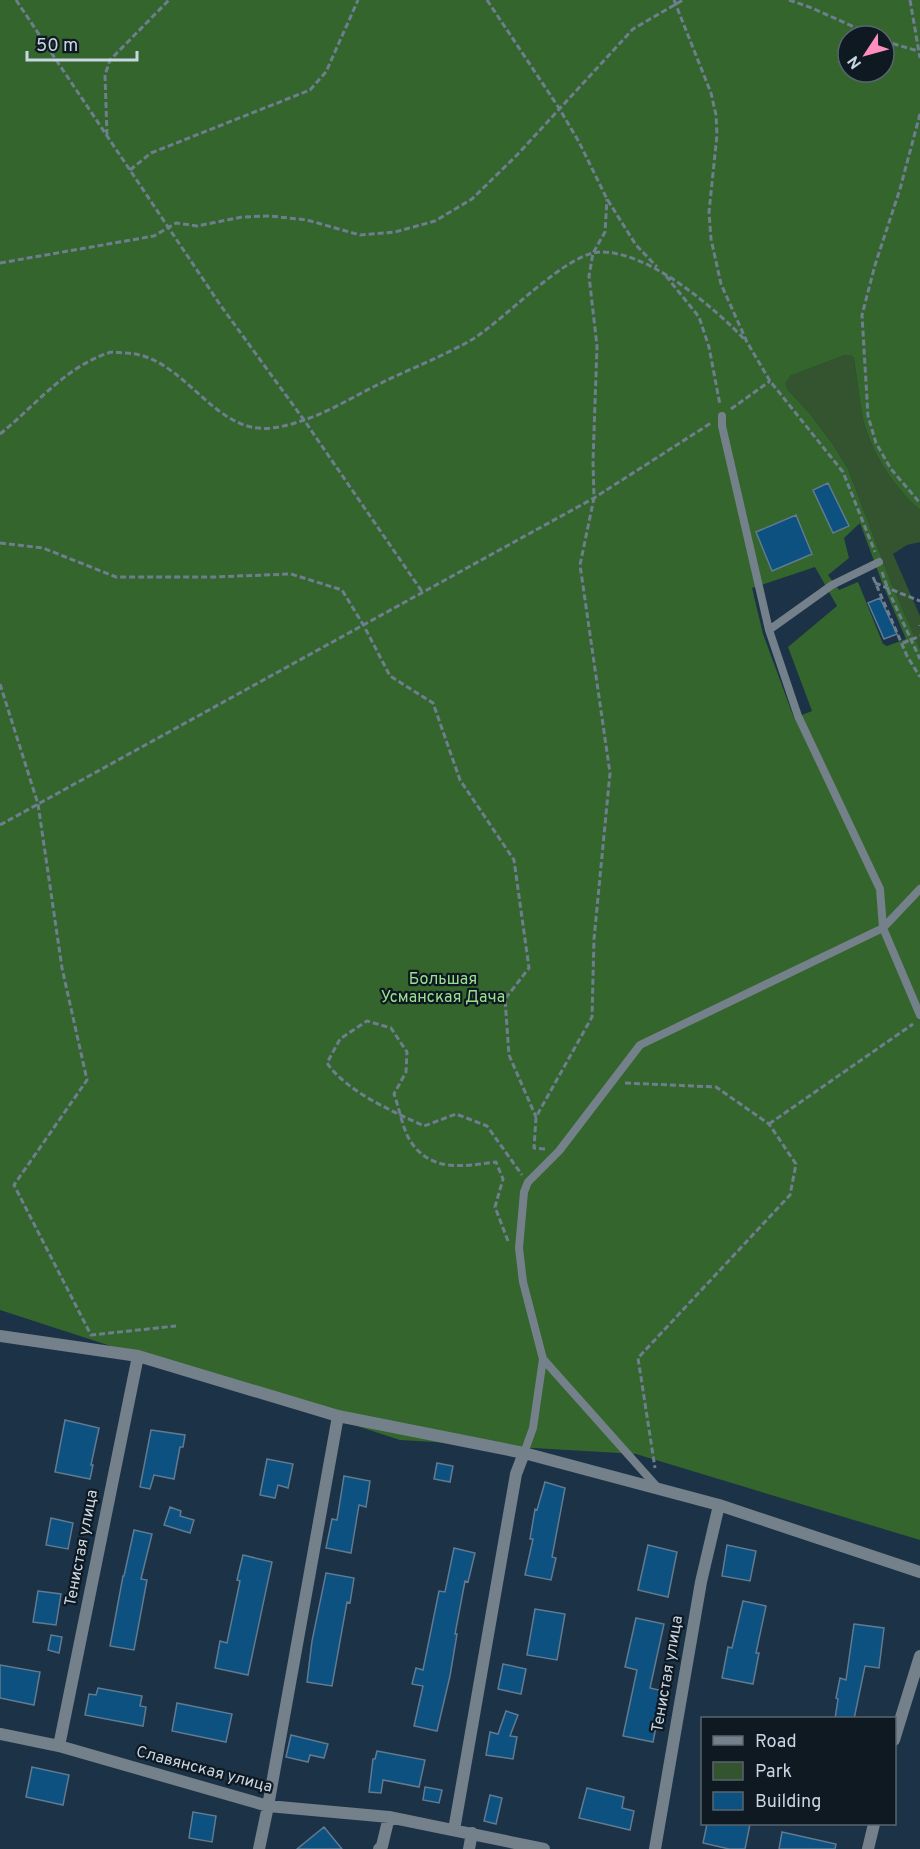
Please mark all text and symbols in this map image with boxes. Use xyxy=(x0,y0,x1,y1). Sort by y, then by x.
scale bar xyxy=(27,24,136,62)
north arrow xyxy=(836,24,896,84)
text: 50 m xyxy=(36,35,78,58)
text: N xyxy=(844,51,867,72)
park label: Большая Усманская Дача xyxy=(381,970,505,1008)
street label: Тенистая улица xyxy=(61,1488,103,1608)
street label: Тенистая улица xyxy=(648,1614,688,1734)
legend xyxy=(701,1717,896,1825)
text: Road xyxy=(755,1731,797,1754)
street label: Славянская улица xyxy=(134,1742,274,1798)
text: Park xyxy=(755,1761,792,1784)
text: Building xyxy=(755,1791,821,1814)

